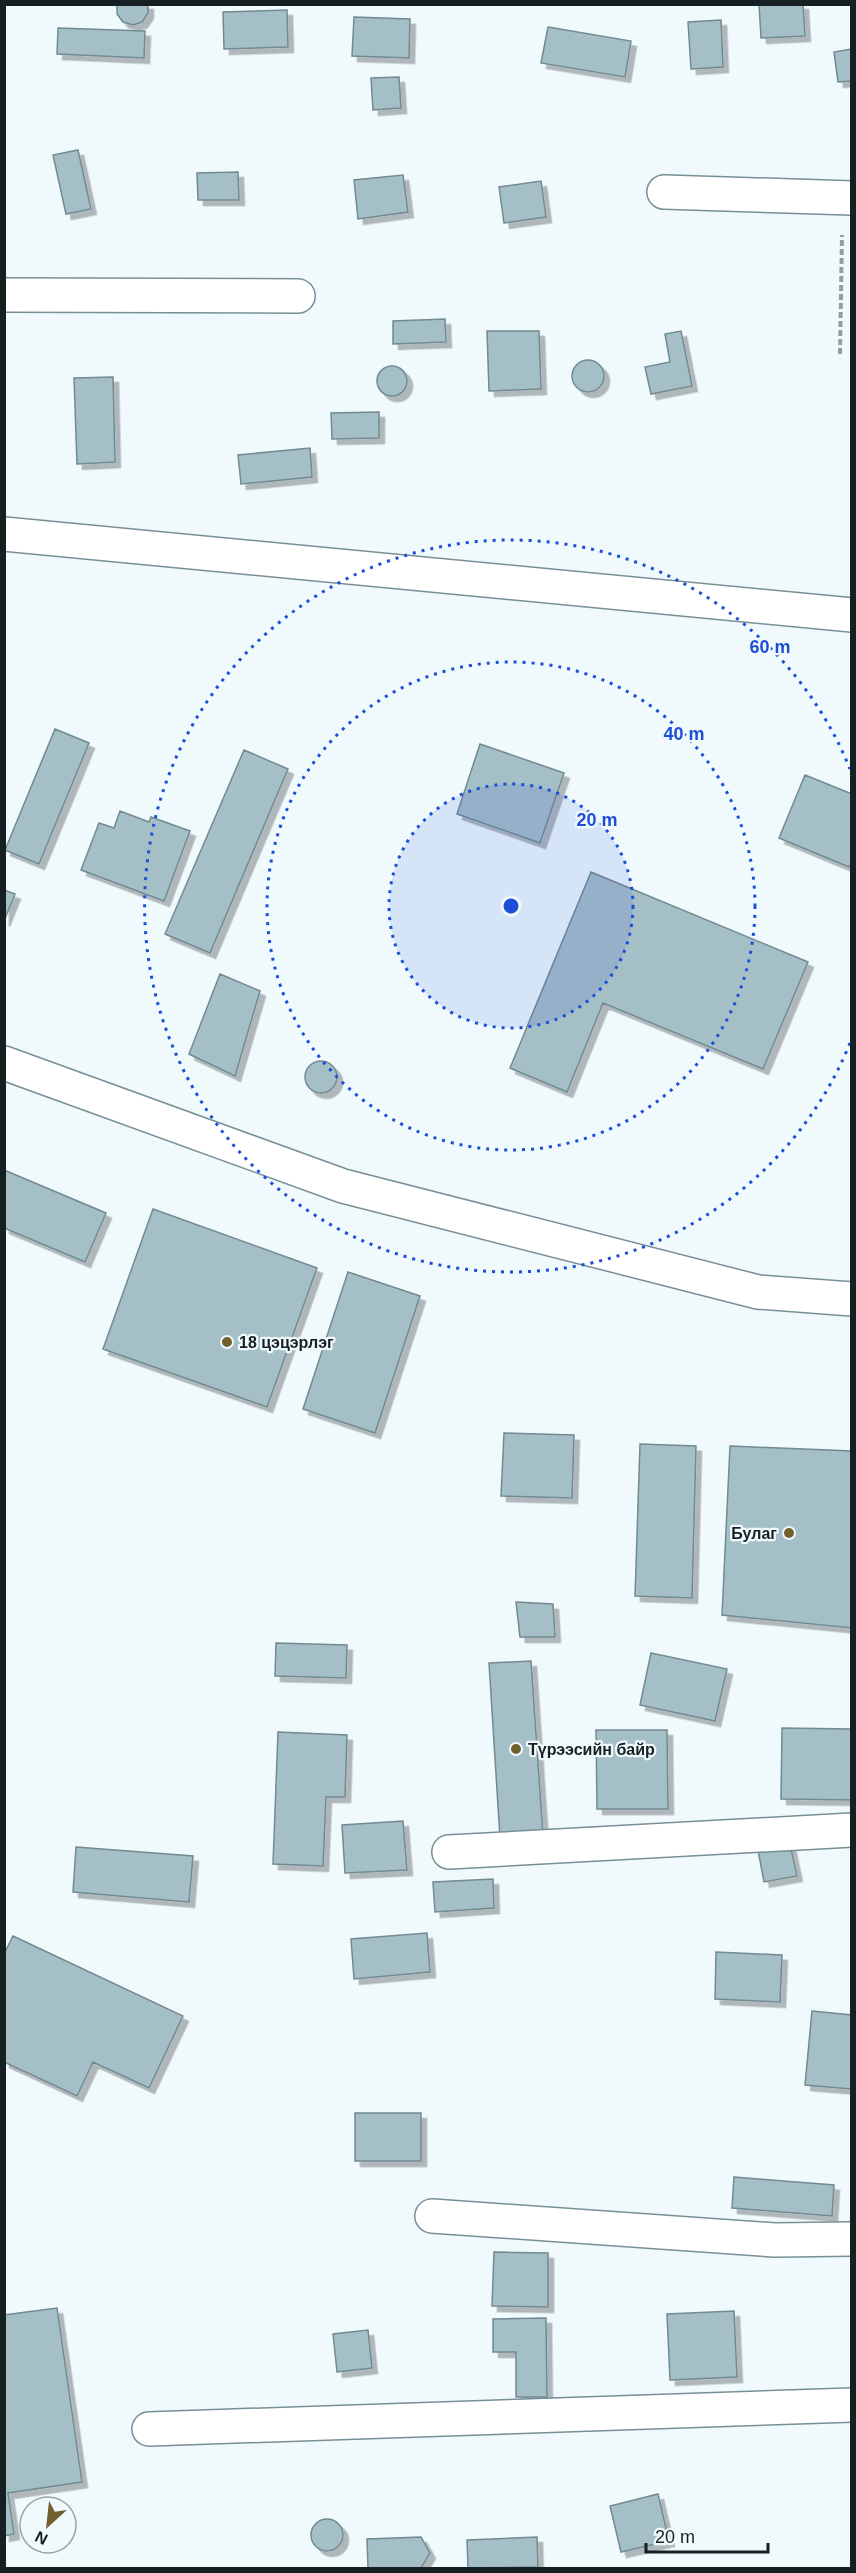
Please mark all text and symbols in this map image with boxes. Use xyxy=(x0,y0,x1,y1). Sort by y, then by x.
text: 60 m xyxy=(749,637,791,657)
text: 40 m xyxy=(663,724,705,744)
text: 20 m xyxy=(576,810,618,830)
centre of rings xyxy=(501,896,521,916)
place label: 18 цэцэрлэг xyxy=(239,1334,334,1351)
marker: 18 цэцэрлэг xyxy=(220,1335,234,1349)
place label: Булаг xyxy=(731,1525,777,1542)
marker: Булаг xyxy=(782,1526,796,1540)
place label: Түрээсийн байр xyxy=(528,1741,655,1758)
marker: Түрээсийн байр xyxy=(509,1742,523,1756)
north arrow xyxy=(18,2495,78,2555)
scale bar xyxy=(646,2516,768,2554)
text: 20 m xyxy=(655,2527,695,2547)
text: N xyxy=(32,2528,50,2548)

